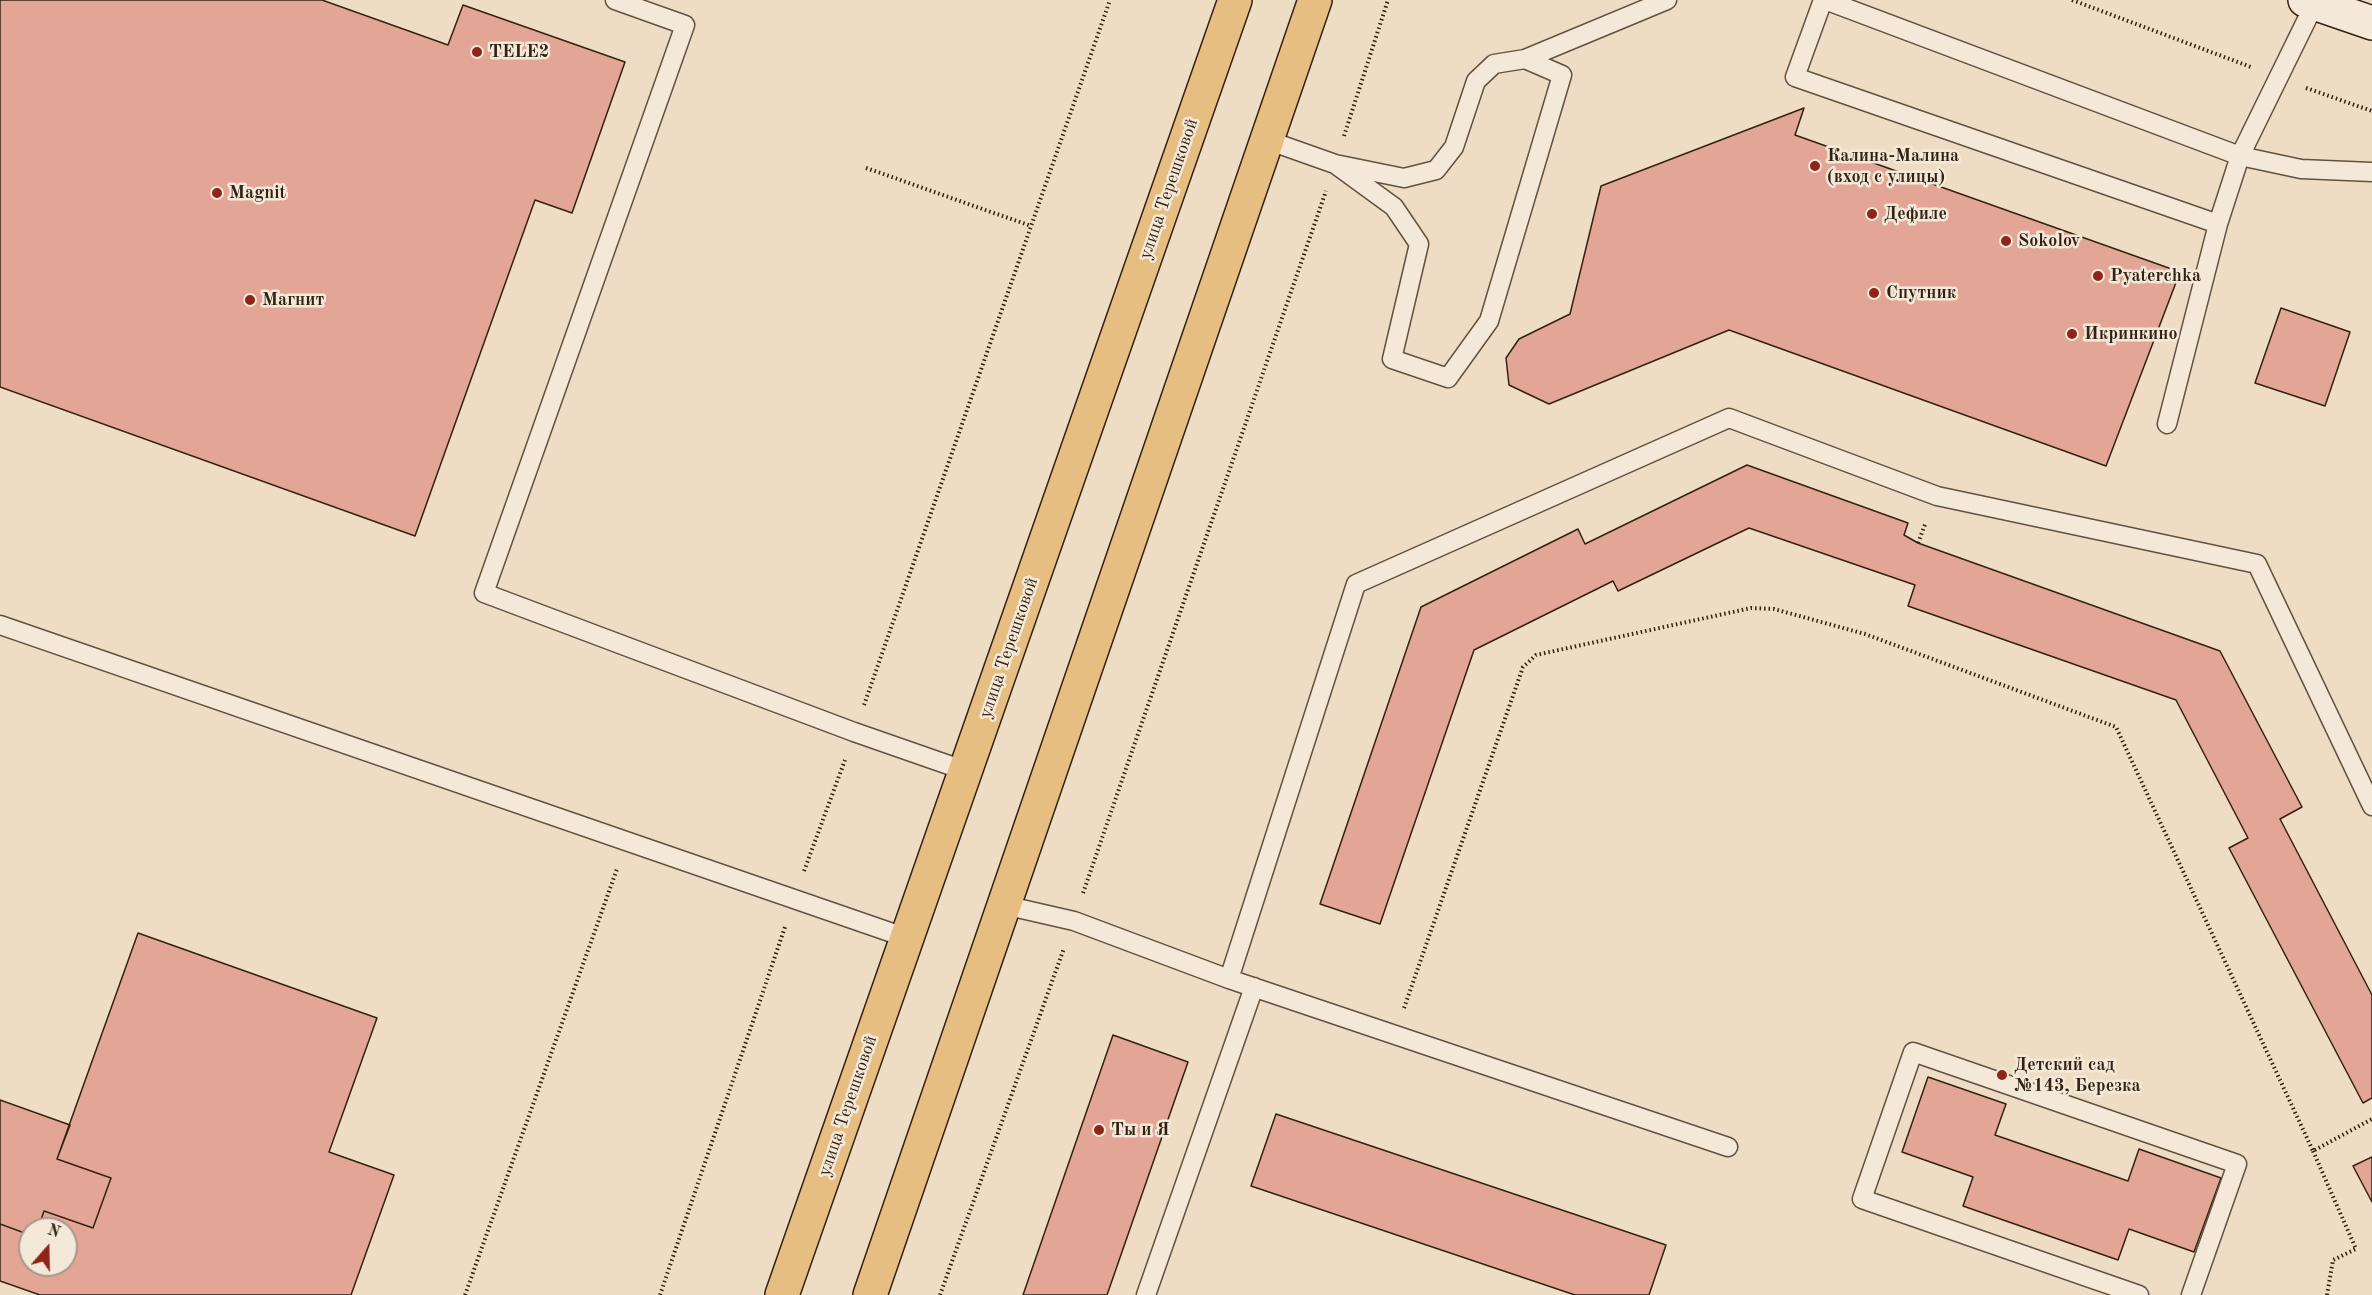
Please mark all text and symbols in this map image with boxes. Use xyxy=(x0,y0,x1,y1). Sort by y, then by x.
place label: TELE2 xyxy=(489,41,549,63)
marker: TELE2 xyxy=(470,45,484,59)
street label: улица Терешковой xyxy=(1135,116,1203,262)
place label: Калина-Малина (вход с улицы) xyxy=(1827,145,1959,188)
marker: Калина-Малина (вход с улицы) xyxy=(1808,159,1822,173)
place label: Magnit xyxy=(229,182,286,204)
marker: Magnit xyxy=(210,186,224,200)
place label: Дефиле xyxy=(1884,203,1947,225)
marker: Дефиле xyxy=(1865,207,1879,221)
place label: Sokolov xyxy=(2018,230,2080,252)
marker: Sokolov xyxy=(1999,234,2013,248)
place label: Pyaterchka xyxy=(2110,265,2201,287)
marker: Pyaterchka xyxy=(2091,269,2105,283)
place label: Спутник xyxy=(1886,282,1956,304)
marker: Спутник xyxy=(1867,286,1881,300)
place label: Магнит xyxy=(262,289,324,311)
marker: Магнит xyxy=(243,293,257,307)
place label: Икринкино xyxy=(2084,323,2178,345)
marker: Икринкино xyxy=(2065,327,2079,341)
street label: улица Терешковой xyxy=(975,575,1043,721)
street label: улица Терешковой xyxy=(814,1033,882,1179)
place label: Детский сад №143, Березка xyxy=(2014,1054,2141,1096)
marker: Детский сад №143, Березка xyxy=(1995,1068,2009,1082)
place label: Ты и Я xyxy=(1111,1119,1170,1141)
marker: Ты и Я xyxy=(1092,1123,1106,1137)
north arrow xyxy=(18,1217,78,1277)
text: N xyxy=(45,1222,62,1242)

